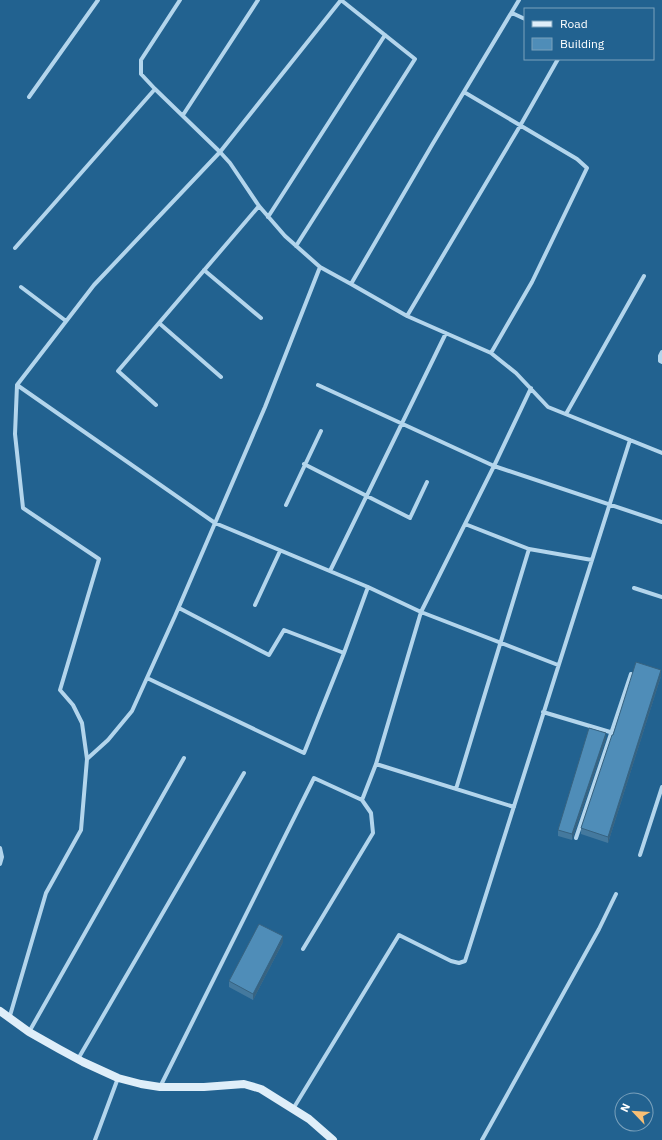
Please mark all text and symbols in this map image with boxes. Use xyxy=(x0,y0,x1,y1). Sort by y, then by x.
legend xyxy=(524,8,654,60)
text: Road xyxy=(560,16,588,31)
text: Building xyxy=(560,36,605,51)
north arrow xyxy=(614,1092,654,1132)
text: N xyxy=(617,1101,633,1114)

